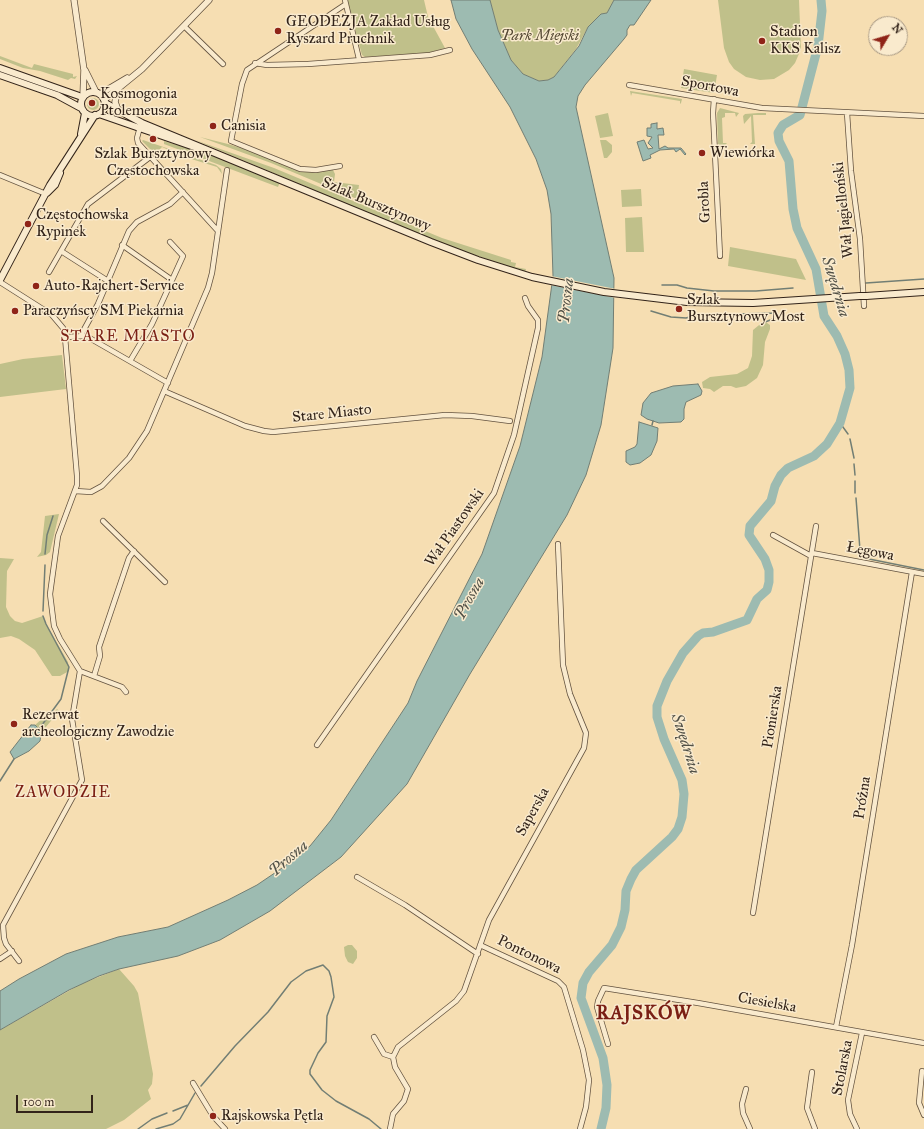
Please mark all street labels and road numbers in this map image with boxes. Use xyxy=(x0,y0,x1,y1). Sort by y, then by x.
street label: Sportowa xyxy=(680,73,740,101)
street label: Wał Jagielloński xyxy=(830,161,858,259)
street label: Szlak Bursztynowy xyxy=(319,174,433,236)
street label: Grobla xyxy=(695,181,715,223)
street label: Stare Miasto xyxy=(291,401,373,427)
street label: Wał Piastowski xyxy=(422,486,488,570)
street label: Łęgowa xyxy=(845,539,895,565)
street label: Pionierska xyxy=(759,684,787,750)
street label: Próżna xyxy=(851,775,875,821)
street label: Saperska xyxy=(512,784,554,840)
street label: Pontonowa xyxy=(494,932,564,978)
street label: Ciesielska xyxy=(736,989,798,1017)
street label: Stolarska xyxy=(829,1039,857,1097)

